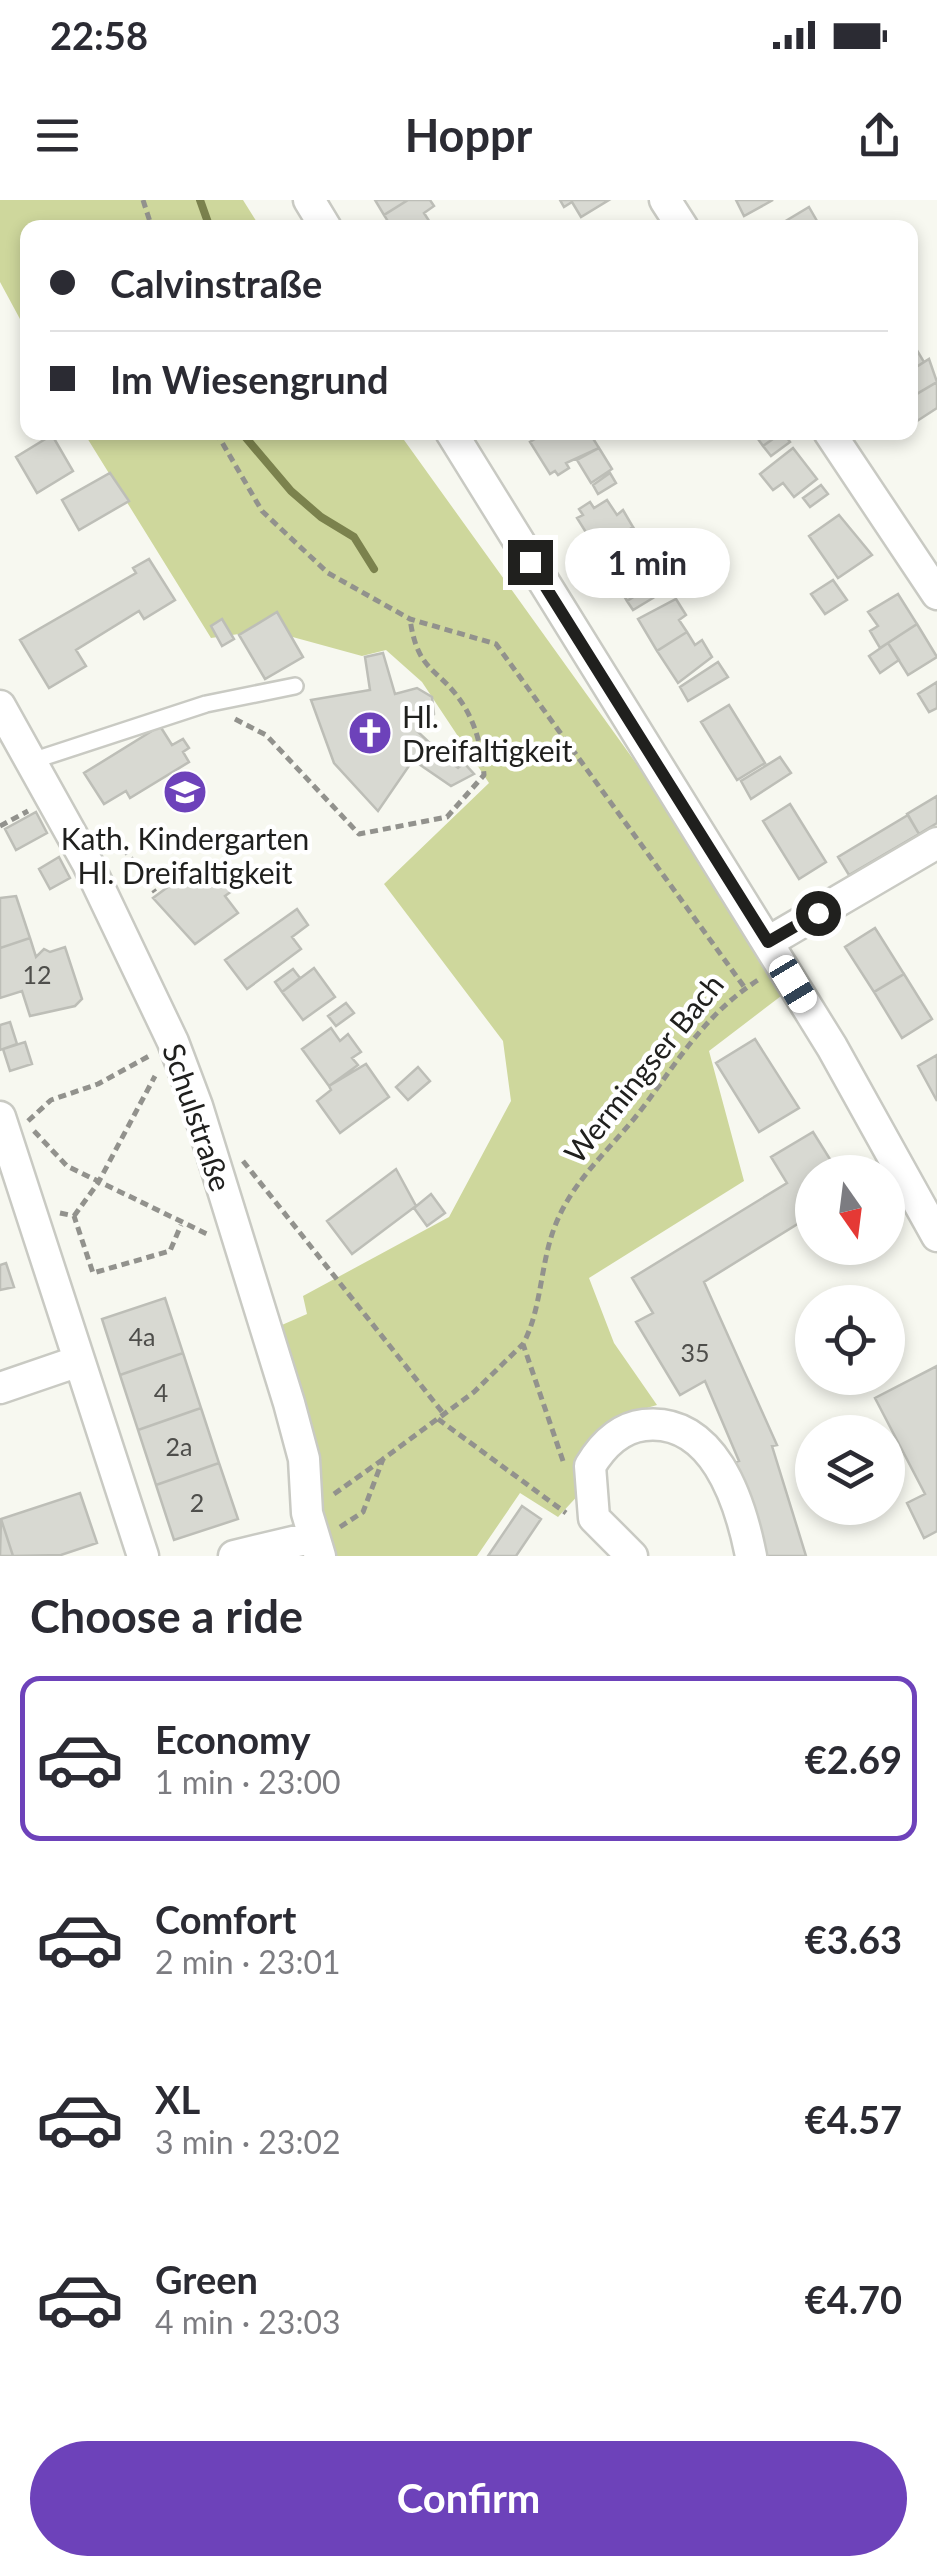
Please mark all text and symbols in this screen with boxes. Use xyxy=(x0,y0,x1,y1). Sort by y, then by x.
text: 22:58 xyxy=(50,12,148,58)
icon: menu xyxy=(30,108,85,163)
text: Hoppr xyxy=(405,108,532,162)
icon: share xyxy=(852,108,907,163)
text: Calvinstraße xyxy=(110,260,322,306)
text: Im Wiesengrund xyxy=(110,356,389,402)
callout: 1 min xyxy=(565,527,730,597)
route end xyxy=(508,540,553,585)
text: 1 min xyxy=(608,543,687,582)
place label: Hl. Dreifaltigkeit xyxy=(402,698,573,768)
church icon: Hl. Dreifaltigkeit xyxy=(347,710,393,756)
school or university icon: Kath. Kindergarten Hl. Dreifaltigkeit xyxy=(162,769,208,815)
place label: Kath. Kindergarten Hl. Dreifaltigkeit xyxy=(61,820,309,890)
route start xyxy=(796,891,841,936)
car xyxy=(765,951,821,1017)
house number: 12 xyxy=(22,959,52,989)
street label: Wermingser Bach xyxy=(556,966,730,1170)
street label: Schulstraße xyxy=(156,1039,240,1195)
north arrow xyxy=(795,1155,905,1265)
map controls xyxy=(795,1155,905,1525)
button: locate xyxy=(795,1285,905,1395)
house number: 4a xyxy=(129,1321,155,1351)
house number: 35 xyxy=(680,1337,710,1367)
house number: 4 xyxy=(154,1377,168,1407)
button: layers xyxy=(795,1415,905,1525)
house number: 2a xyxy=(166,1431,192,1461)
house number: 2 xyxy=(190,1487,204,1517)
text: Choose a ride xyxy=(30,1589,303,1643)
icon: car xyxy=(35,1714,125,1804)
text: Economy xyxy=(155,1716,310,1762)
text: €2.69 xyxy=(805,1736,902,1782)
text: 1 min · 23:00 xyxy=(155,1762,341,1801)
icon: car xyxy=(35,1894,125,1984)
text: Comfort xyxy=(155,1896,296,1942)
text: €3.63 xyxy=(805,1916,902,1962)
text: 2 min · 23:01 xyxy=(155,1942,341,1981)
icon: car xyxy=(35,2074,125,2164)
text: XL xyxy=(155,2076,200,2122)
text: €4.57 xyxy=(805,2096,902,2142)
text: 3 min · 23:02 xyxy=(155,2122,341,2161)
icon: car xyxy=(35,2254,125,2344)
text: Green xyxy=(155,2256,258,2302)
text: €4.70 xyxy=(805,2276,902,2322)
text: 4 min · 23:03 xyxy=(155,2302,341,2341)
button: Confirm xyxy=(30,2441,907,2556)

